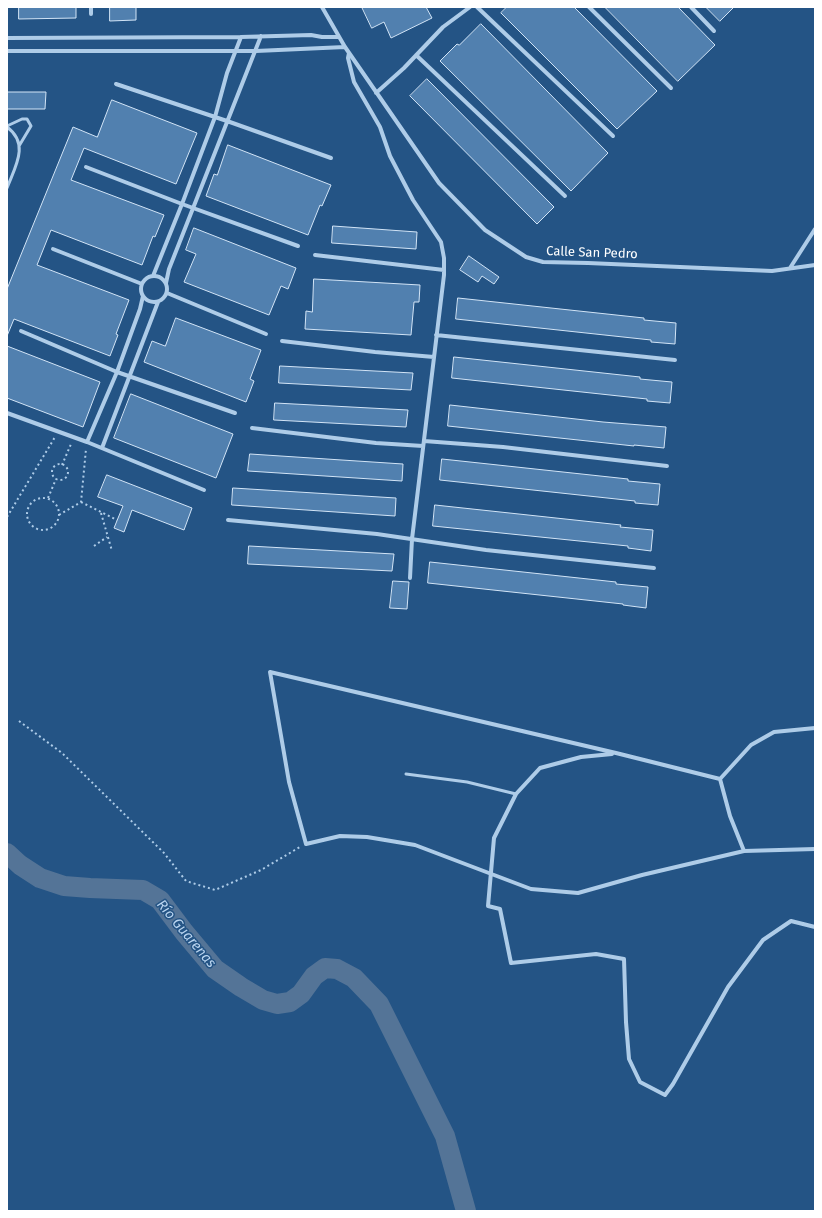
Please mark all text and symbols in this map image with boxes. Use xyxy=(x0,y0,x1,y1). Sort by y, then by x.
street label: Calle San Pedro xyxy=(546,244,638,262)
water label: Río Guarenas xyxy=(153,897,219,971)

